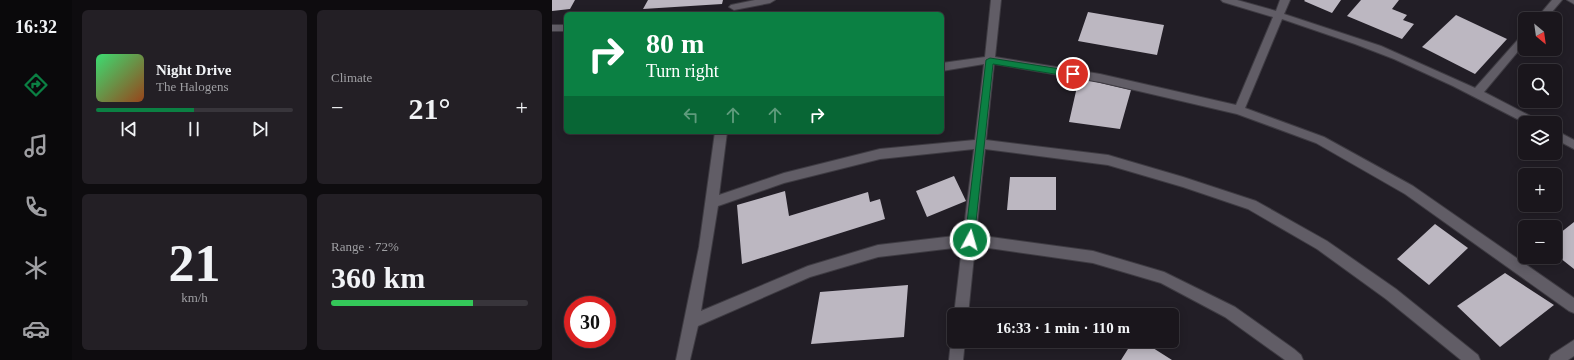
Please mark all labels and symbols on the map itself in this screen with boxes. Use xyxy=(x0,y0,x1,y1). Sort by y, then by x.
north arrow xyxy=(1518,12,1562,56)
pin xyxy=(1056,57,1090,91)
position arrow xyxy=(949,219,991,261)
speed limit sign: 30 xyxy=(564,296,616,348)

